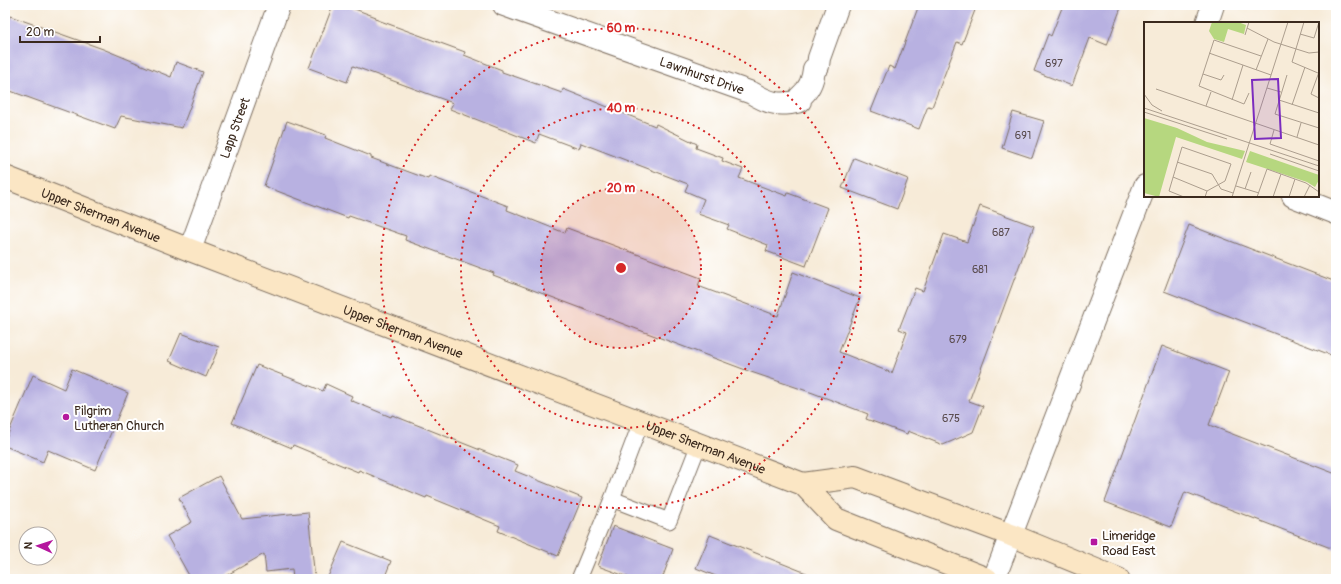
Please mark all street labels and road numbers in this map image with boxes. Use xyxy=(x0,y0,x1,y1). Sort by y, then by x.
street label: Lawnhurst Drive xyxy=(657,54,747,99)
street label: Lapp Street xyxy=(217,95,254,161)
street label: Upper Sherman Avenue xyxy=(38,185,163,247)
street label: Upper Sherman Avenue xyxy=(341,302,465,363)
street label: Upper Sherman Avenue xyxy=(643,418,768,478)

